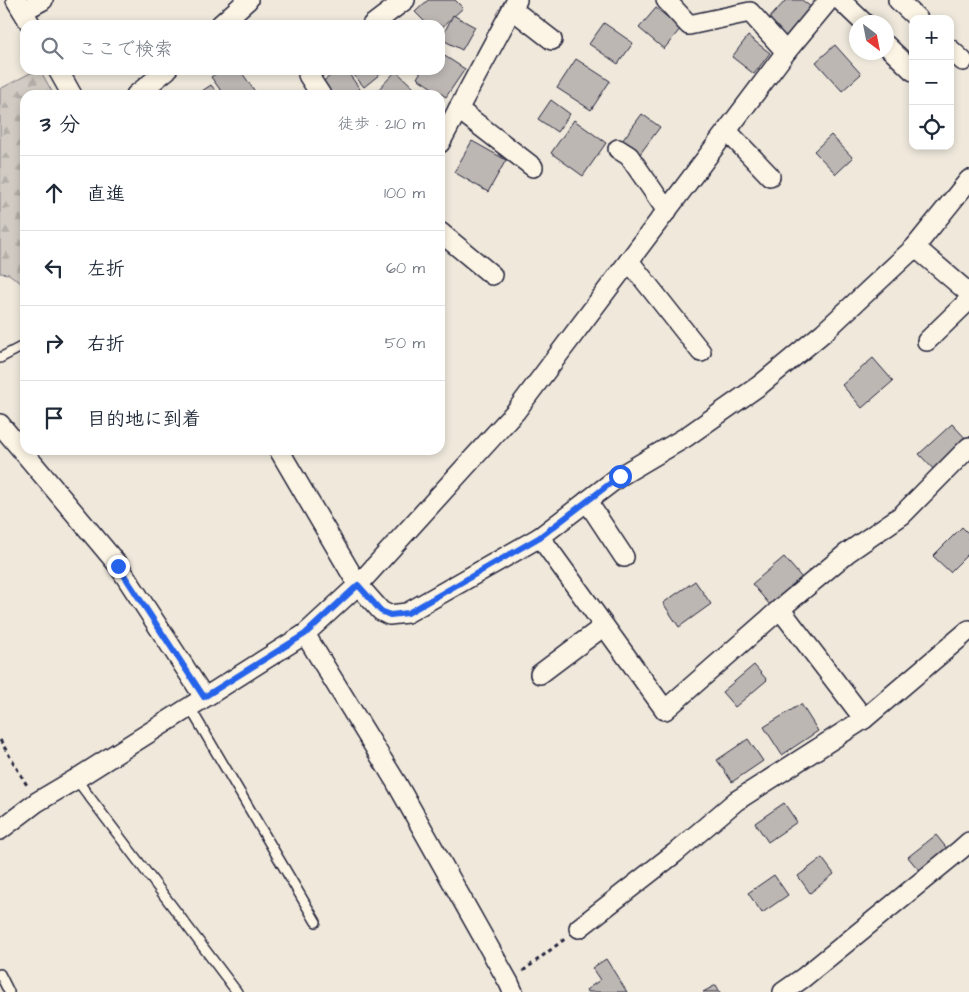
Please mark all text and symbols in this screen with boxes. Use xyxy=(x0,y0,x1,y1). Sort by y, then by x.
north arrow xyxy=(849,15,894,60)
map controls xyxy=(909,15,954,150)
button: + xyxy=(909,15,954,60)
search box xyxy=(20,20,445,75)
icon: search xyxy=(38,34,66,62)
text: ここで検索 xyxy=(78,36,173,63)
button: − xyxy=(909,60,954,105)
button: locate xyxy=(909,105,954,150)
text: 3 分 xyxy=(40,110,80,139)
text: 徒歩 · 210 m xyxy=(338,113,425,135)
icon: ahead xyxy=(40,179,68,207)
text: 直進 xyxy=(87,181,125,208)
text: 100 m xyxy=(384,182,425,204)
icon: left xyxy=(40,254,68,282)
text: 左折 xyxy=(87,256,125,283)
text: 60 m xyxy=(386,257,425,279)
icon: right xyxy=(40,329,68,357)
text: 右折 xyxy=(87,331,125,358)
text: 50 m xyxy=(385,332,425,354)
icon: arrive xyxy=(40,404,68,432)
text: 目的地に到着 xyxy=(87,406,201,433)
route start xyxy=(609,465,632,488)
route end xyxy=(107,555,130,578)

